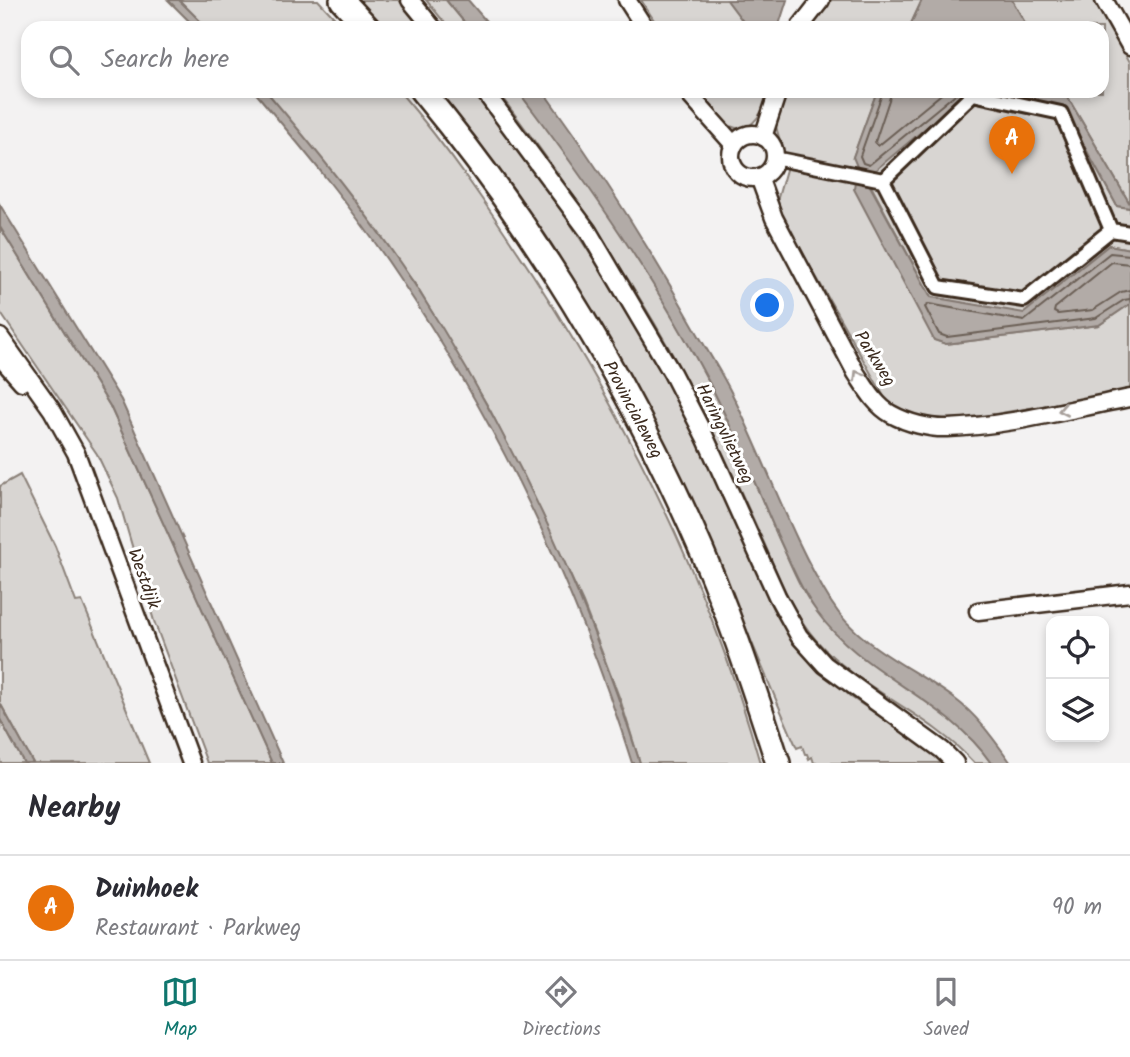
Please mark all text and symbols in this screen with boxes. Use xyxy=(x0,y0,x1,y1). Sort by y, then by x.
search box xyxy=(21,21,1109,98)
text: Search here xyxy=(101,39,229,81)
icon: search xyxy=(45,41,83,79)
pin: A xyxy=(989,116,1035,174)
your location xyxy=(750,288,784,322)
street label: Parkweg xyxy=(845,325,903,393)
street label: Provincialeweg xyxy=(594,356,670,464)
one-way arrow xyxy=(853,370,866,383)
street label: Haringvlietweg xyxy=(687,379,761,489)
one-way arrow xyxy=(1057,402,1069,417)
street label: Westdijk xyxy=(119,544,168,614)
map controls xyxy=(1046,616,1109,742)
button: locate xyxy=(1046,616,1109,679)
button: layers xyxy=(1046,679,1109,742)
text: Nearby xyxy=(28,785,120,833)
text: Duinhoek xyxy=(95,869,198,911)
text: A xyxy=(44,890,58,926)
text: 90 m xyxy=(1052,890,1102,926)
text: Restaurant · Parkweg xyxy=(95,911,301,947)
tab: Map xyxy=(161,973,199,1045)
tab: Directions xyxy=(522,973,601,1045)
tab: Saved xyxy=(924,973,969,1045)

